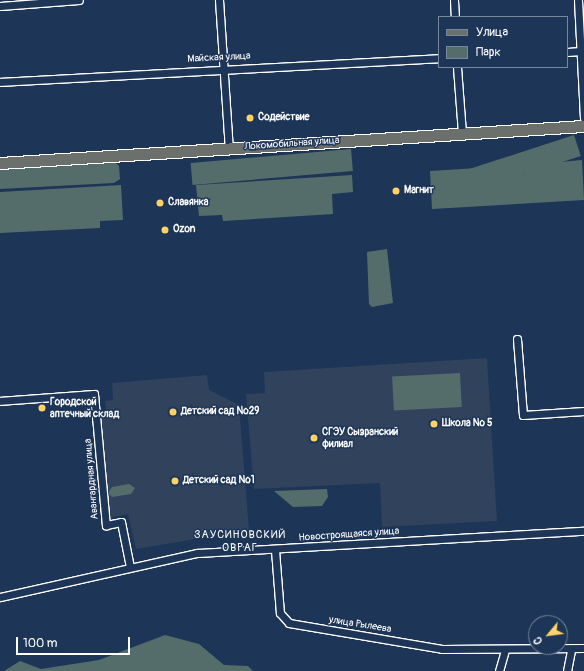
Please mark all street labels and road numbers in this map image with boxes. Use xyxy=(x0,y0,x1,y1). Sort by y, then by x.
street label: Майская улица xyxy=(187,50,251,66)
street label: Локомобильная улица xyxy=(244,135,340,153)
street label: Авангардная улица xyxy=(82,438,102,520)
street label: Новостроящаяся улица xyxy=(298,525,400,545)
street label: улица Рылеева xyxy=(328,614,392,636)

